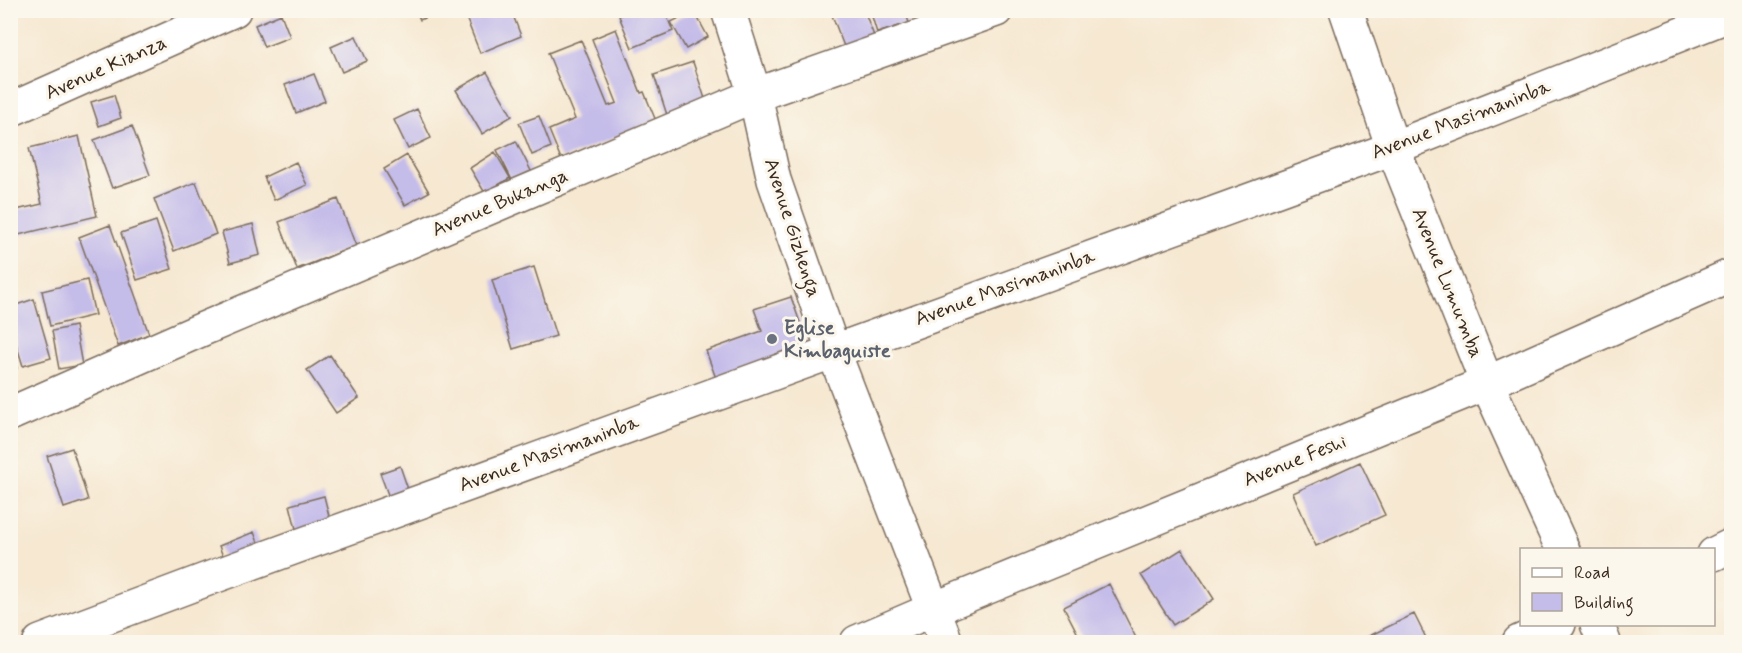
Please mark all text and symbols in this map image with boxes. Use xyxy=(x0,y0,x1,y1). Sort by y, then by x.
street label: Avenue Kianza xyxy=(41,29,171,107)
street label: Avenue Masimaninba xyxy=(1368,73,1555,167)
street label: Avenue Gizhenga xyxy=(755,155,827,302)
street label: Avenue Bukanga xyxy=(428,162,572,244)
street label: Avenue Lumumba xyxy=(1405,204,1489,362)
street label: Avenue Masimaninba xyxy=(911,243,1100,333)
place label: Eglise Kimbaguiste xyxy=(784,315,891,365)
marker: Eglise Kimbaguiste xyxy=(765,332,779,346)
street label: Avenue Masimaninba xyxy=(455,409,644,499)
street label: Avenue Feshi xyxy=(1239,428,1351,494)
legend xyxy=(1520,548,1715,626)
text: Road xyxy=(1574,561,1610,585)
text: Building xyxy=(1574,591,1634,617)

